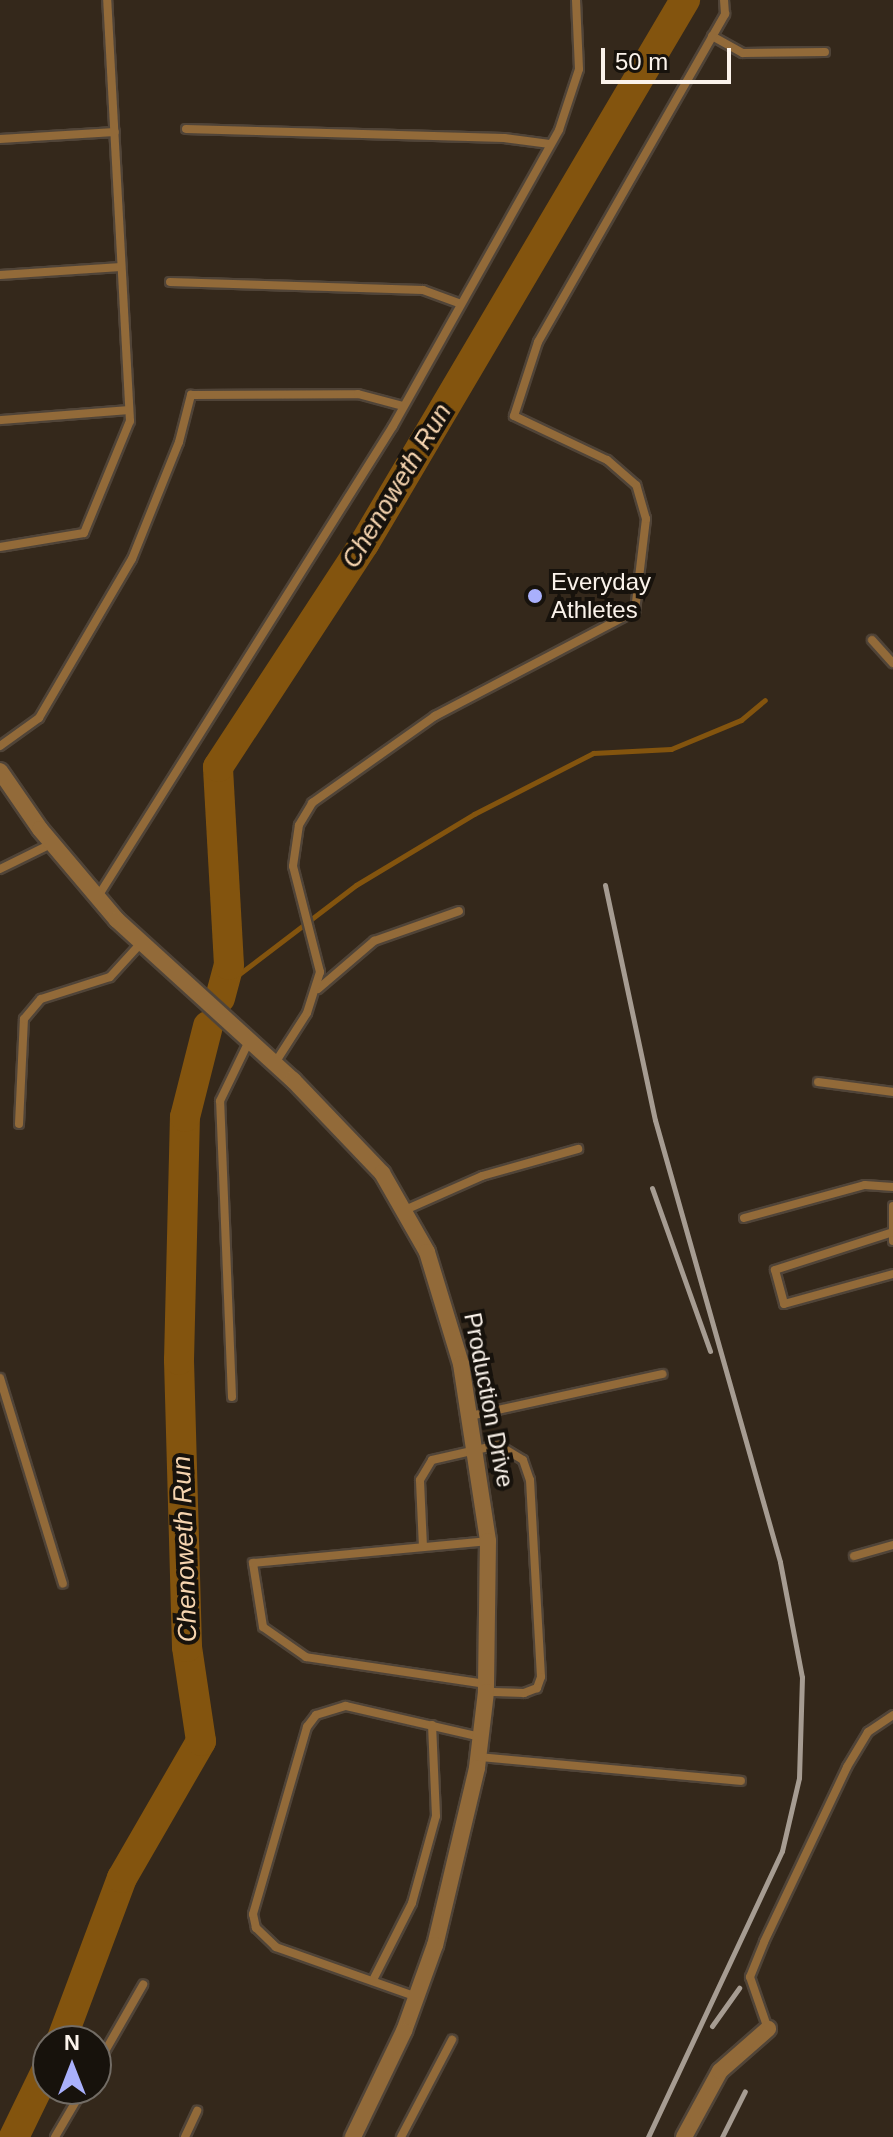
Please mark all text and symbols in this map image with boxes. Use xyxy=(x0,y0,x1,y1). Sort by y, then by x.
scale bar xyxy=(605,32,735,82)
text: 50 m xyxy=(615,48,668,75)
water label: Chenoweth Run xyxy=(336,398,458,574)
place label: Everyday Athletes xyxy=(551,568,651,624)
marker: Everyday Athletes xyxy=(526,587,544,605)
street label: Production Drive xyxy=(458,1310,520,1490)
water label: Chenoweth Run xyxy=(166,1455,204,1643)
north arrow xyxy=(32,2025,112,2105)
text: N xyxy=(64,2030,80,2055)

